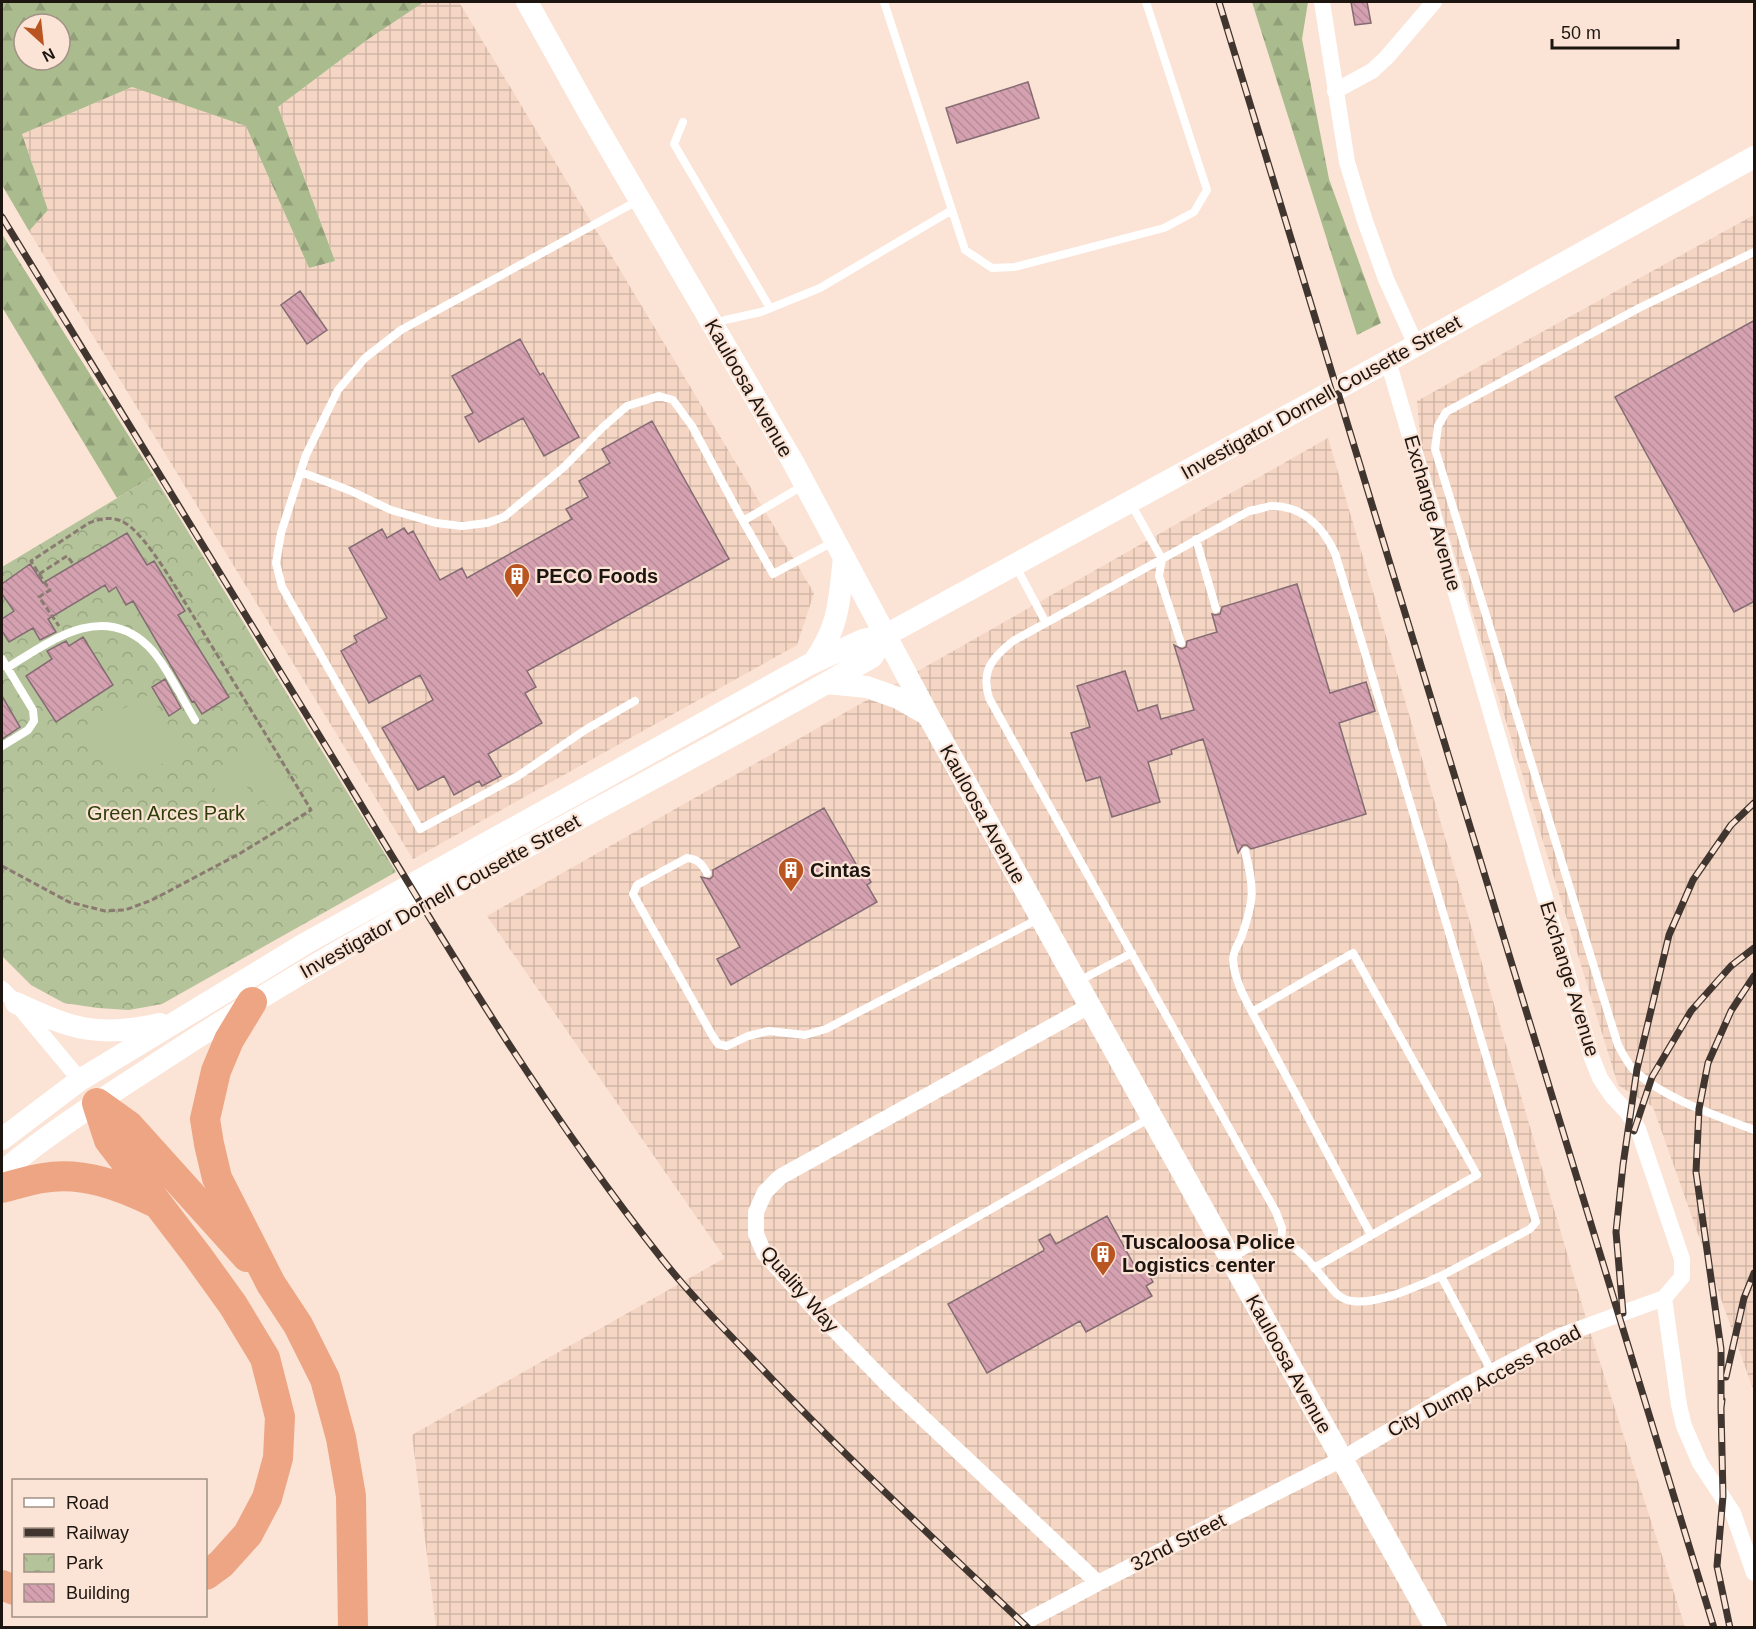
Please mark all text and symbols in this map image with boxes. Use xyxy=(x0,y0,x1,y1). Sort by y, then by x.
north arrow xyxy=(12,12,72,72)
scale bar xyxy=(1552,12,1678,50)
text: 50 m xyxy=(1561,23,1601,43)
text: N xyxy=(40,45,58,65)
street label: Investigator Dornell Cousette Street xyxy=(1177,310,1465,483)
street label: Kauloosa Avenue xyxy=(701,315,797,461)
street label: Exchange Avenue xyxy=(1400,433,1466,593)
building icon: PECO Foods xyxy=(502,561,532,599)
place label: PECO Foods xyxy=(536,565,658,587)
street label: Kauloosa Avenue xyxy=(936,741,1030,887)
park label: Green Arces Park xyxy=(87,802,246,824)
street label: Investigator Dornell Cousette Street xyxy=(296,809,584,982)
building icon: Cintas xyxy=(776,855,806,893)
place label: Cintas xyxy=(810,859,871,881)
street label: Exchange Avenue xyxy=(1536,899,1604,1059)
place label: Tuscaloosa Police Logistics center xyxy=(1122,1231,1295,1276)
building icon: Tuscaloosa Police Logistics center xyxy=(1088,1239,1118,1277)
street label: Quality Way xyxy=(757,1241,843,1337)
street label: Kauloosa Avenue xyxy=(1242,1291,1336,1437)
street label: City Dump Access Road xyxy=(1384,1321,1584,1441)
legend xyxy=(12,1479,207,1617)
text: Road xyxy=(66,1493,109,1513)
street label: 32nd Street xyxy=(1127,1509,1229,1575)
text: Railway xyxy=(66,1523,129,1543)
text: Park xyxy=(66,1553,104,1573)
text: Building xyxy=(66,1583,130,1603)

